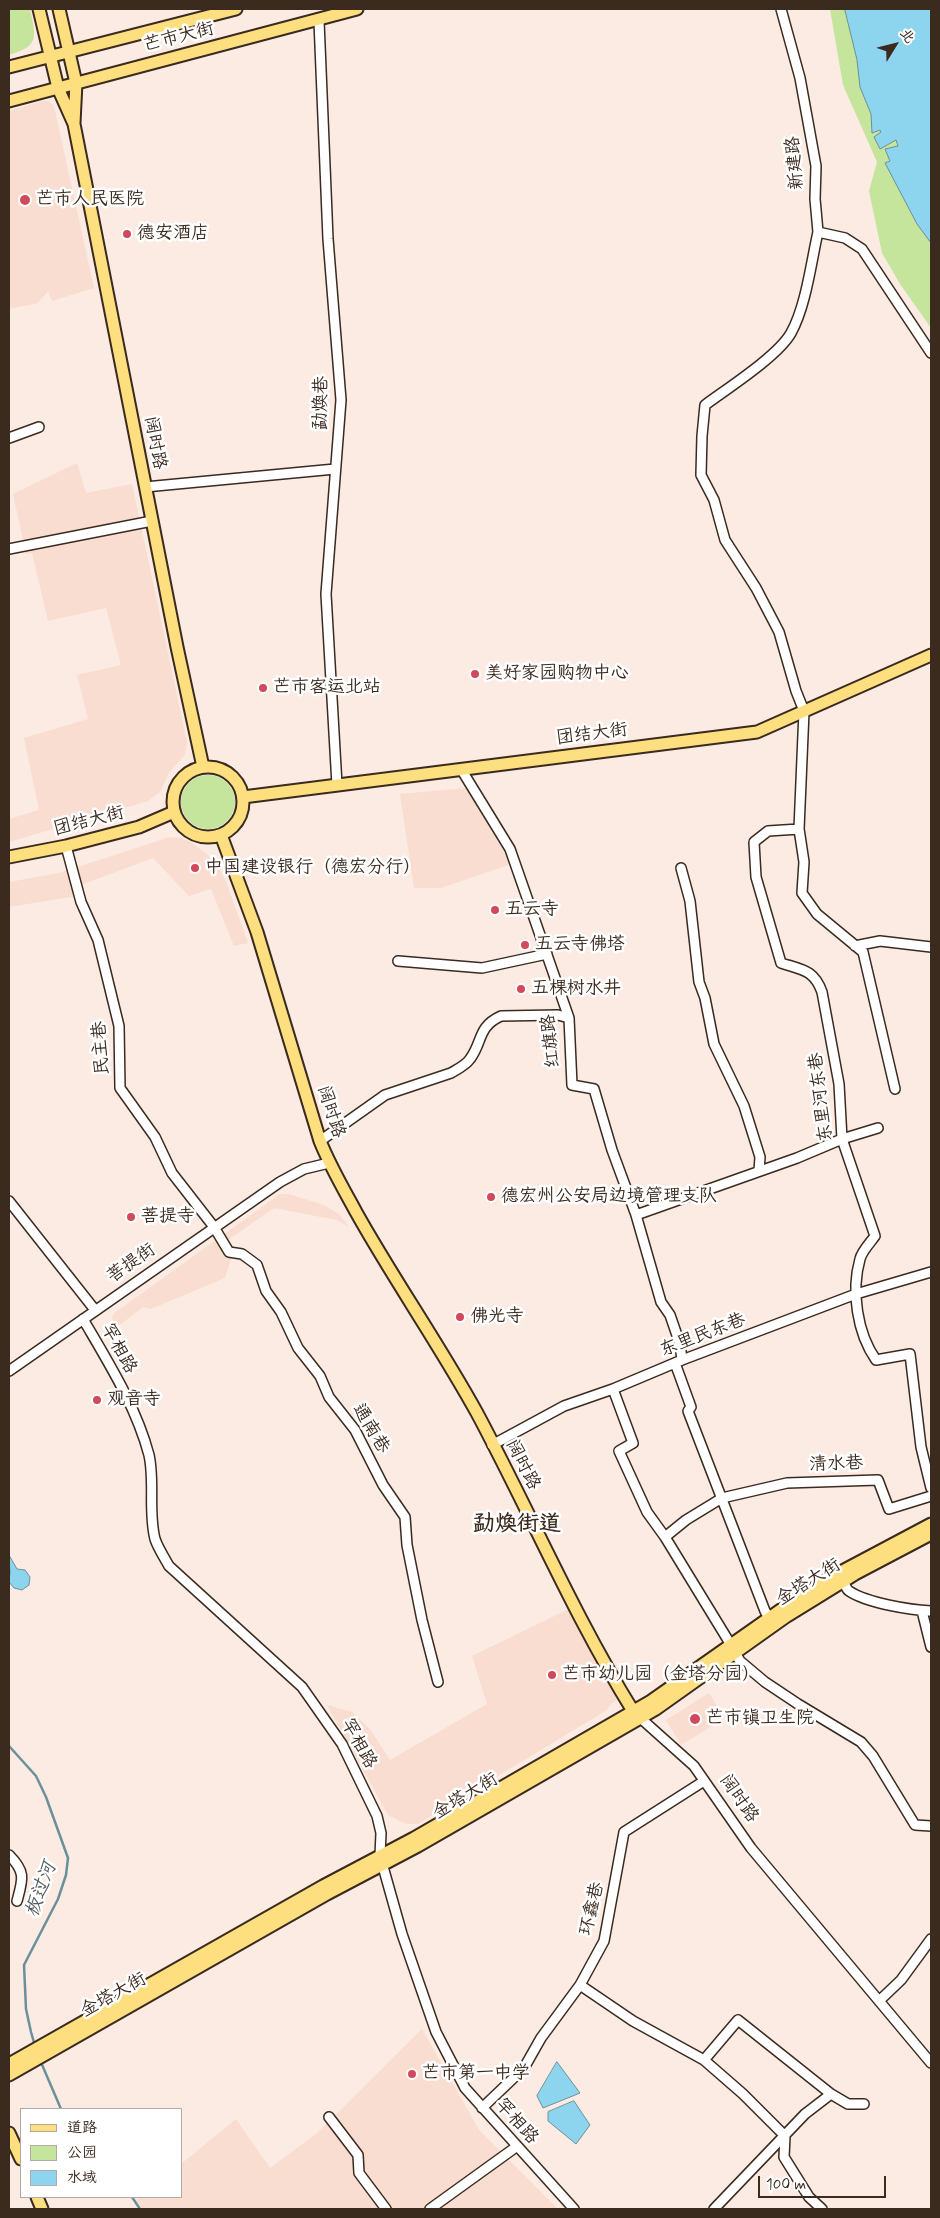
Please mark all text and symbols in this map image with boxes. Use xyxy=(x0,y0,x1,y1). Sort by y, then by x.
street label: 芒市大街 xyxy=(141,19,217,57)
north arrow xyxy=(870,20,920,70)
text: 北 xyxy=(896,25,919,47)
street label: 新建路 xyxy=(783,135,809,191)
place label: 芒市人民医院 xyxy=(36,189,144,211)
marker: 芒市人民医院 xyxy=(18,193,32,207)
place label: 德安酒店 xyxy=(137,223,209,245)
marker: 德安酒店 xyxy=(121,228,133,240)
street label: 勐焕巷 xyxy=(311,376,333,430)
street label: 阔时路 xyxy=(138,414,170,472)
place label: 美好家园购物中心 xyxy=(485,663,629,685)
marker: 美好家园购物中心 xyxy=(469,668,481,680)
place label: 芒市客运北站 xyxy=(273,677,381,699)
marker: 芒市客运北站 xyxy=(257,682,269,694)
street label: 团结大街 xyxy=(555,720,629,750)
street label: 团结大街 xyxy=(51,803,127,841)
place label: 中国建设银行（德宏分行） xyxy=(205,857,421,879)
marker: 中国建设银行（德宏分行） xyxy=(189,862,201,874)
place label: 五云寺 xyxy=(505,899,559,921)
marker: 五云寺 xyxy=(489,904,501,916)
place label: 五云寺佛塔 xyxy=(535,934,625,956)
marker: 五云寺佛塔 xyxy=(519,939,531,951)
place label: 五棵树水井 xyxy=(531,978,621,1000)
marker: 五棵树水井 xyxy=(515,983,527,995)
street label: 红旗路 xyxy=(538,1013,566,1069)
street label: 民主巷 xyxy=(89,1020,115,1076)
street label: 东里河东巷 xyxy=(806,1051,838,1143)
street label: 阔时路 xyxy=(311,1083,349,1141)
place label: 德宏州公安局边境管理支队 xyxy=(501,1186,717,1208)
marker: 德宏州公安局边境管理支队 xyxy=(485,1191,497,1203)
place label: 菩提寺 xyxy=(141,1206,195,1228)
marker: 菩提寺 xyxy=(125,1211,137,1223)
street label: 菩提街 xyxy=(104,1240,160,1288)
place label: 佛光寺 xyxy=(470,1306,524,1328)
street label: 东里民东巷 xyxy=(657,1310,749,1362)
marker: 佛光寺 xyxy=(454,1311,466,1323)
street label: 罕相路 xyxy=(95,1320,141,1378)
place label: 观音寺 xyxy=(107,1389,161,1411)
marker: 观音寺 xyxy=(91,1394,103,1406)
street label: 通南巷 xyxy=(347,1400,393,1458)
street label: 阔时路 xyxy=(500,1436,544,1494)
street label: 清水巷 xyxy=(809,1453,863,1477)
district label: 勐焕街道 xyxy=(473,1512,561,1538)
street label: 金塔大街 xyxy=(773,1555,845,1611)
place label: 芒市幼儿园（金塔分园） xyxy=(562,1664,760,1686)
marker: 芒市幼儿园（金塔分园） xyxy=(546,1669,558,1681)
place label: 芒市镇卫生院 xyxy=(706,1708,814,1730)
marker: 芒市镇卫生院 xyxy=(688,1712,702,1726)
street label: 罕相路 xyxy=(335,1715,381,1773)
street label: 金塔大街 xyxy=(430,1769,502,1825)
street label: 阔时路 xyxy=(714,1771,762,1827)
water label: 板过河 xyxy=(22,1859,62,1921)
street label: 环鑫巷 xyxy=(576,1880,610,1938)
street label: 金塔大街 xyxy=(77,1969,151,2023)
place label: 芒市第一中学 xyxy=(422,2063,530,2085)
marker: 芒市第一中学 xyxy=(406,2068,418,2080)
street label: 罕相路 xyxy=(490,2095,542,2149)
legend xyxy=(20,2108,182,2198)
text: 道路 xyxy=(67,2118,97,2138)
text: 公园 xyxy=(67,2143,97,2163)
scale bar xyxy=(760,2166,888,2198)
text: 水域 xyxy=(67,2168,97,2188)
text: 100 m xyxy=(766,2175,806,2195)

